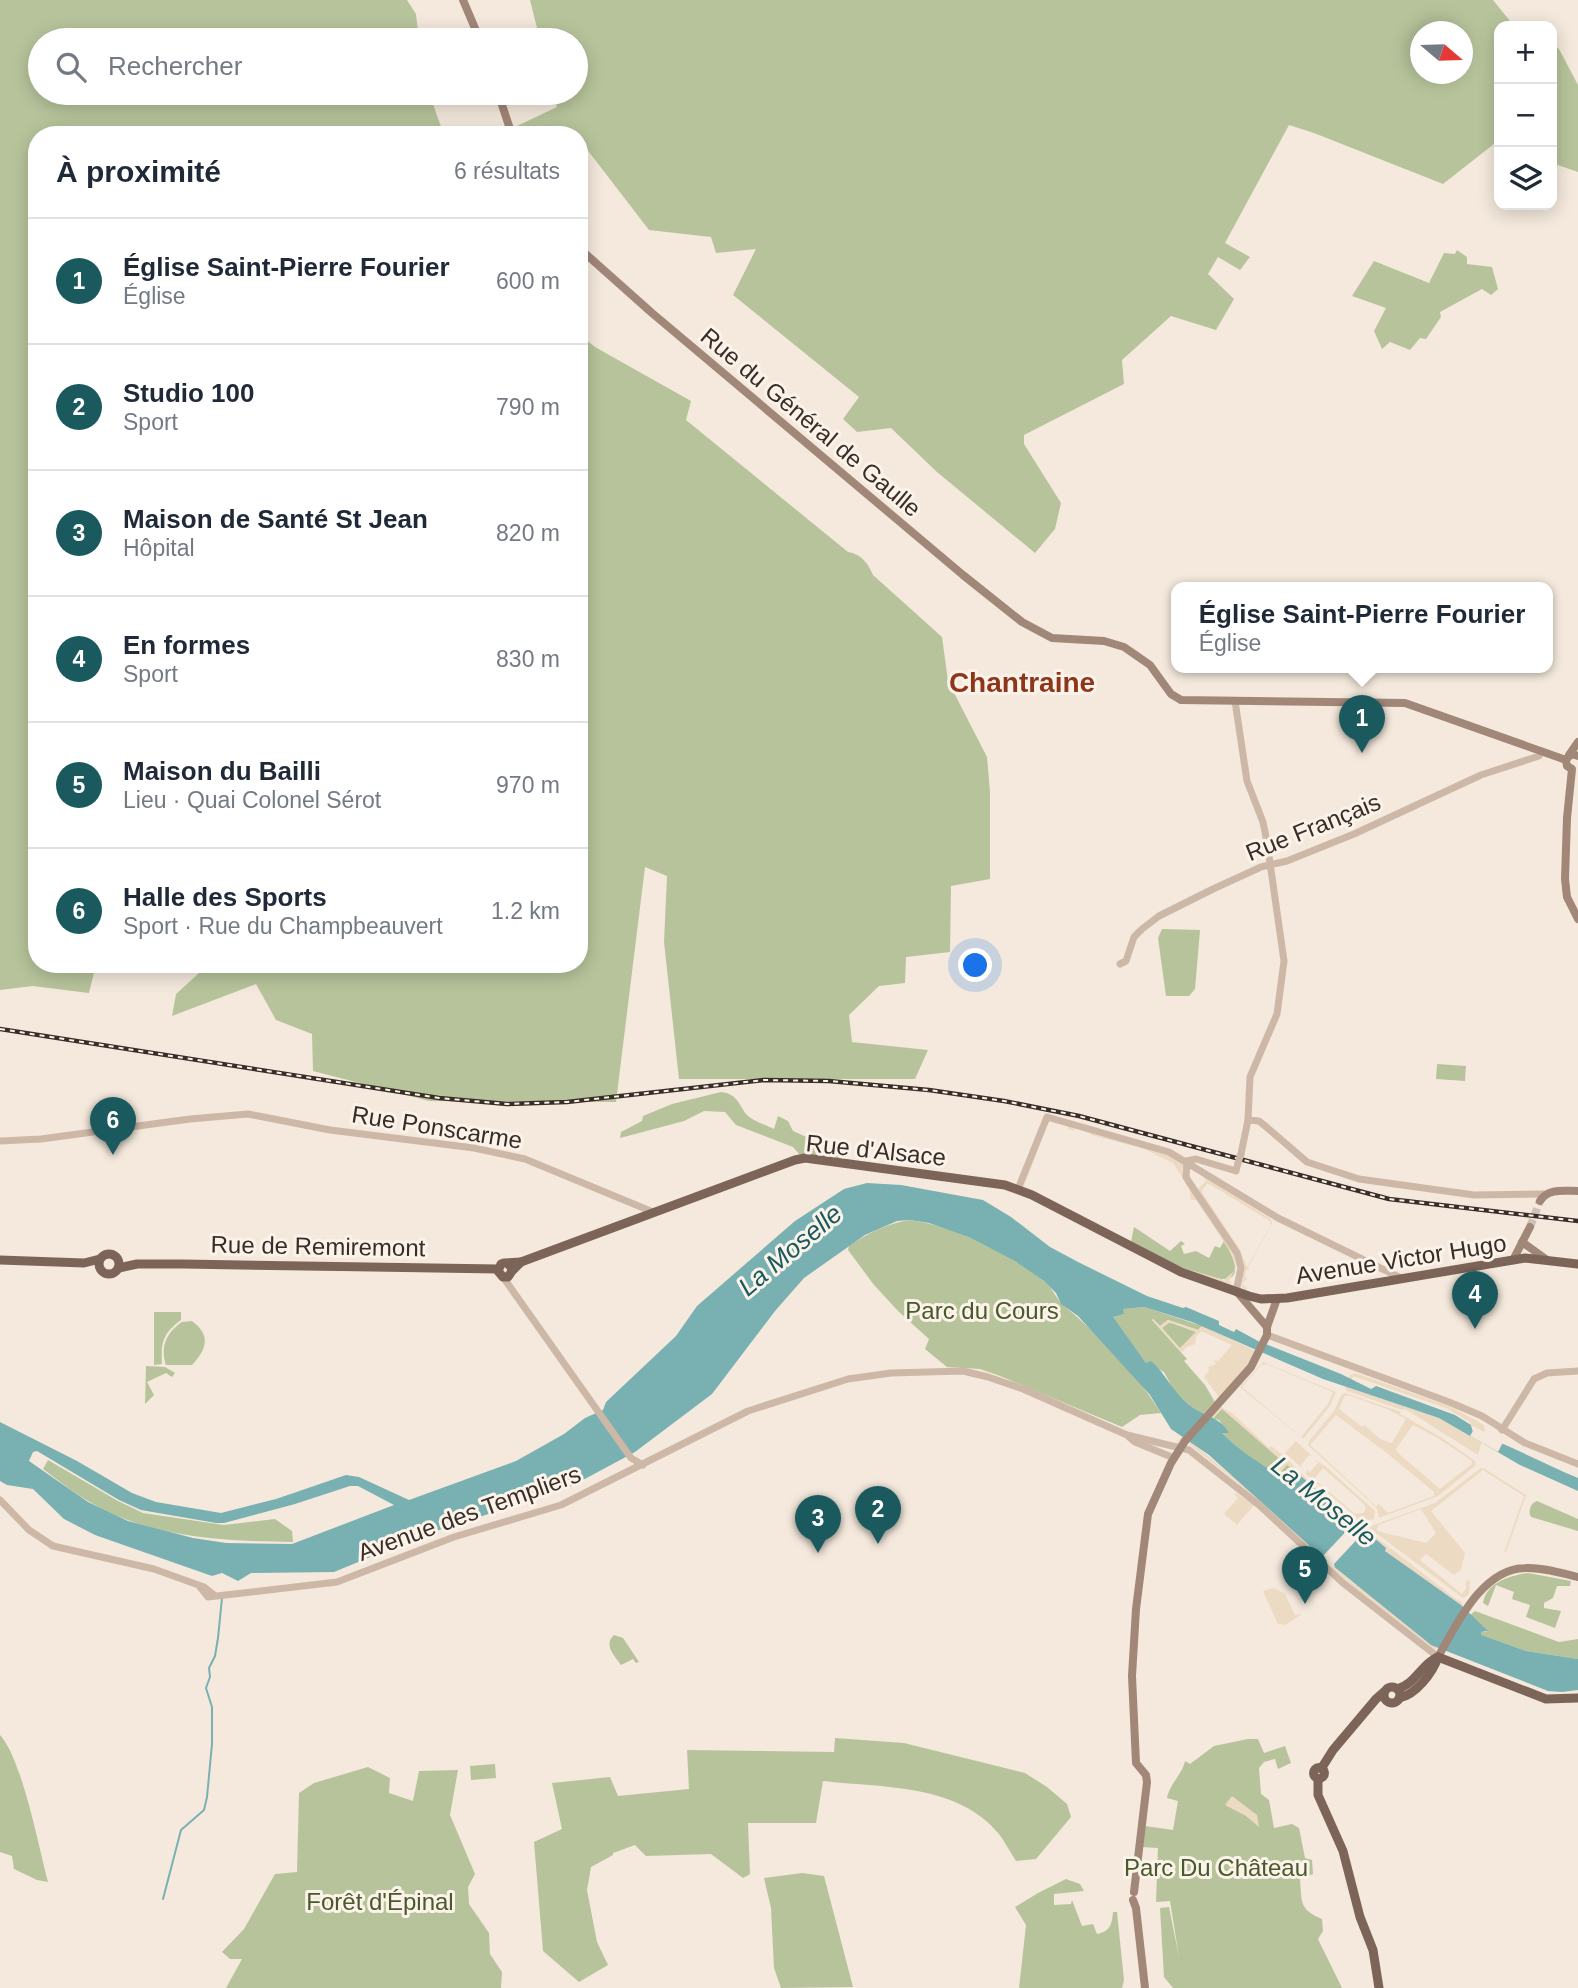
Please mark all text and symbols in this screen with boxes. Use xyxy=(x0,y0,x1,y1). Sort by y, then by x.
north arrow xyxy=(1410,21,1473,84)
map controls xyxy=(1494,21,1557,210)
button: + xyxy=(1494,21,1557,84)
search box xyxy=(28,28,588,105)
icon: search xyxy=(52,48,90,86)
text: Rechercher xyxy=(108,51,242,81)
button: − xyxy=(1494,84,1557,147)
button: layers xyxy=(1494,147,1557,210)
text: À proximité xyxy=(56,155,221,188)
text: 6 résultats xyxy=(454,158,560,184)
text: Église Saint-Pierre Fourier xyxy=(123,252,450,282)
text: 1 xyxy=(73,268,85,294)
text: 600 m xyxy=(496,268,560,294)
text: Église xyxy=(123,283,186,309)
street label: Rue du Général de Gaulle xyxy=(696,322,926,522)
text: Studio 100 xyxy=(123,378,254,408)
text: 2 xyxy=(73,394,85,420)
text: 790 m xyxy=(496,394,560,420)
text: Sport xyxy=(123,409,178,435)
text: Maison de Santé St Jean xyxy=(123,504,428,534)
text: 3 xyxy=(73,520,85,546)
text: 820 m xyxy=(496,520,560,546)
text: Hôpital xyxy=(123,535,195,561)
popup xyxy=(1171,582,1553,673)
text: Église Saint-Pierre Fourier xyxy=(1199,599,1525,629)
text: En formes xyxy=(123,630,250,660)
text: Église xyxy=(1199,630,1261,656)
text: 4 xyxy=(73,646,85,672)
text: 830 m xyxy=(496,646,560,672)
text: Sport xyxy=(123,661,178,687)
district label: Chantraine xyxy=(949,667,1095,698)
pin: 1 xyxy=(1339,695,1385,753)
text: Maison du Bailli xyxy=(123,756,321,786)
text: 5 xyxy=(73,772,85,798)
text: 970 m xyxy=(496,772,560,798)
text: Lieu · Quai Colonel Sérot xyxy=(123,787,381,813)
street label: Rue Français xyxy=(1242,788,1384,866)
text: Halle des Sports xyxy=(123,882,327,912)
text: 6 xyxy=(73,898,85,924)
text: 1.2 km xyxy=(491,898,560,924)
text: Sport · Rue du Champbeauvert xyxy=(123,913,443,939)
your location xyxy=(958,948,992,982)
pin: 6 xyxy=(90,1097,136,1155)
street label: Rue Ponscarme xyxy=(350,1100,524,1154)
street label: Rue d'Alsace xyxy=(805,1129,947,1171)
water label: La Moselle xyxy=(732,1198,848,1302)
street label: Avenue Victor Hugo xyxy=(1294,1229,1508,1289)
street label: Rue de Remiremont xyxy=(210,1231,426,1261)
pin: 4 xyxy=(1452,1271,1498,1329)
park label: Parc du Cours xyxy=(905,1297,1059,1324)
water label: La Moselle xyxy=(1266,1450,1382,1552)
street label: Avenue des Templiers xyxy=(354,1460,584,1566)
pin: 2 xyxy=(855,1486,901,1544)
pin: 3 xyxy=(795,1495,841,1553)
pin: 5 xyxy=(1282,1546,1328,1604)
park label: Parc Du Château xyxy=(1124,1854,1308,1881)
park label: Forêt d'Épinal xyxy=(306,1888,454,1915)

